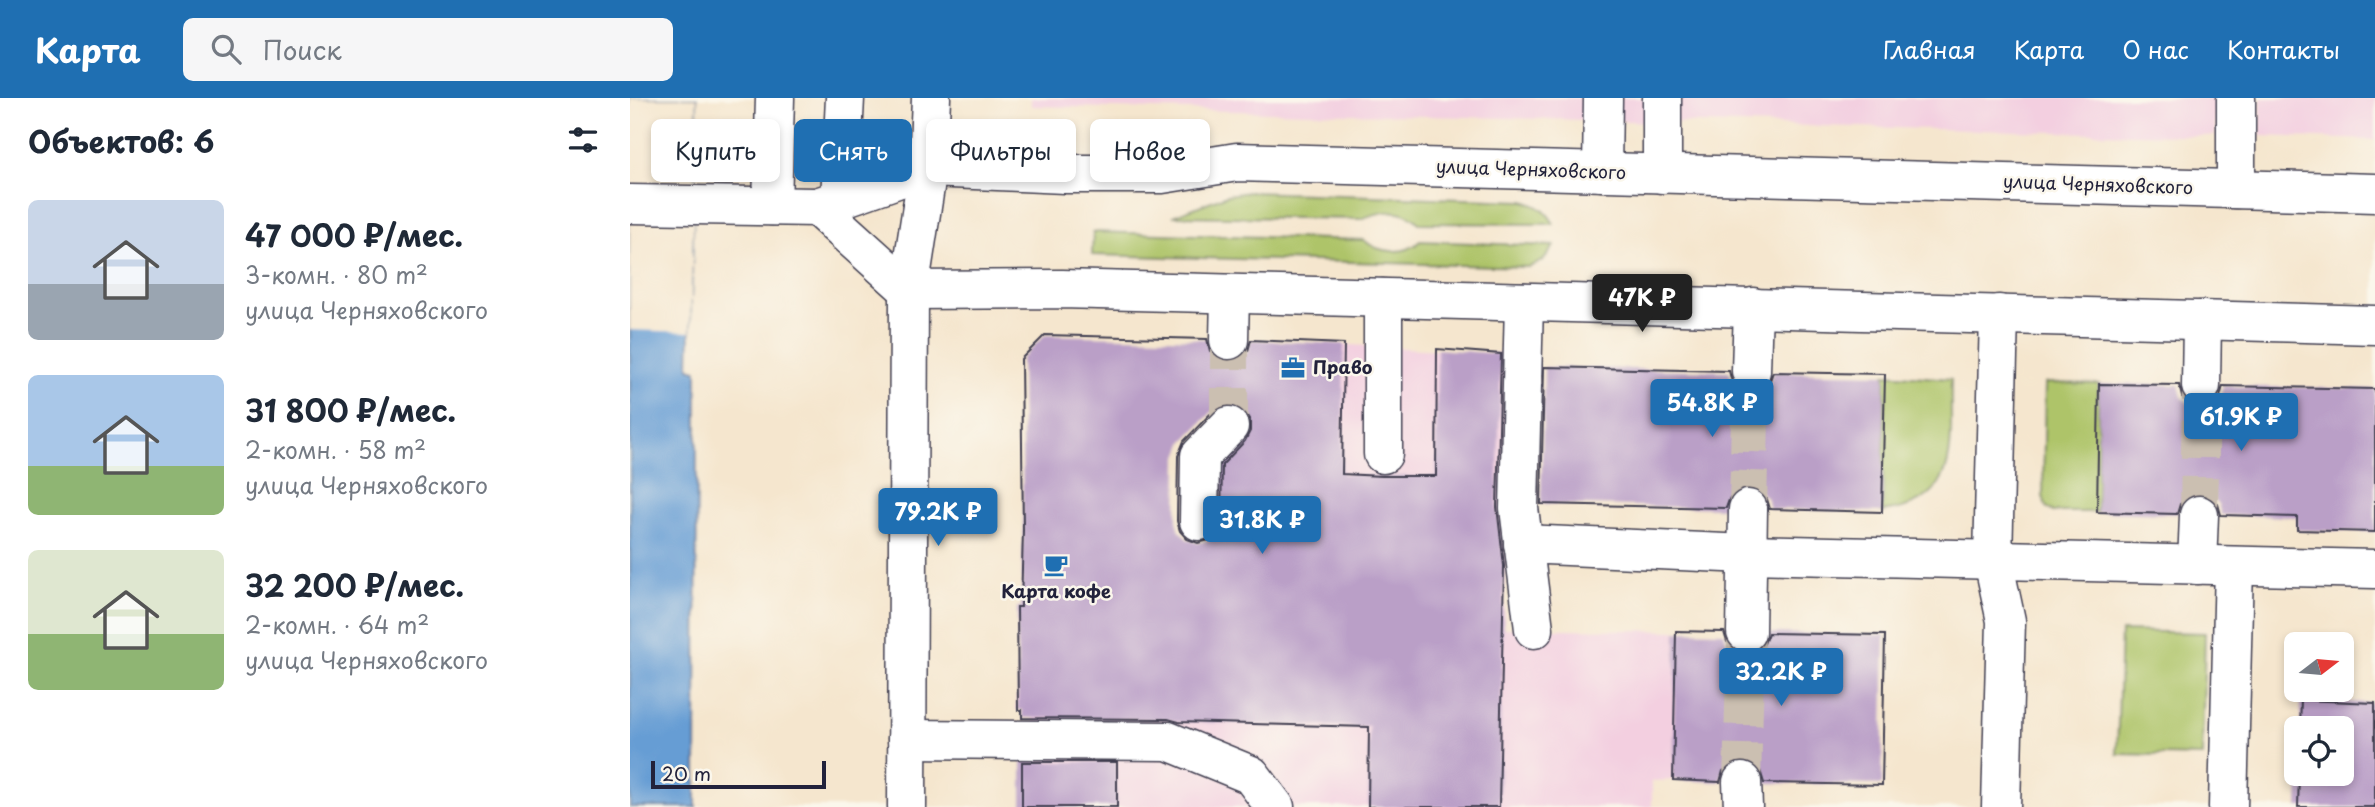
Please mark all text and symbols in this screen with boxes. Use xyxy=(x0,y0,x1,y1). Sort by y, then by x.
search box xyxy=(183,18,673,81)
text: Карта xyxy=(35,24,141,74)
icon: search xyxy=(207,30,245,68)
text: Поиск xyxy=(263,30,342,69)
text: Главная xyxy=(1883,31,1976,67)
text: Карта xyxy=(2014,31,2084,67)
text: О нас xyxy=(2122,31,2189,67)
text: Контакты xyxy=(2227,31,2340,67)
text: Объектов: 6 xyxy=(28,118,214,163)
chip: Купить xyxy=(651,119,780,182)
chip: Снять xyxy=(794,119,912,182)
chip: Фильтры xyxy=(926,119,1076,182)
chip: Новое xyxy=(1090,119,1210,182)
icon: filters xyxy=(564,121,602,159)
street label: улица Черняховского xyxy=(1436,152,1627,185)
street label: улица Черняховского xyxy=(2003,167,2194,200)
text: 47 000 ₽/мес. xyxy=(245,212,463,257)
icon: home xyxy=(84,228,168,312)
text: 3-комн. · 80 m² xyxy=(245,257,428,292)
pin: 47K ₽ xyxy=(1593,274,1691,334)
text: 47K ₽ xyxy=(1608,279,1676,314)
text: улица Черняховского xyxy=(245,292,488,327)
place label: Право xyxy=(1313,353,1373,380)
office icon: Право xyxy=(1279,354,1307,382)
pin: 54.8K ₽ xyxy=(1647,380,1777,439)
text: 54.8K ₽ xyxy=(1666,384,1758,419)
text: 31 800 ₽/мес. xyxy=(245,387,456,432)
pin: 61.9K ₽ xyxy=(2176,394,2306,453)
text: 61.9K ₽ xyxy=(2200,398,2282,433)
icon: home xyxy=(84,403,168,487)
text: 2-комн. · 58 m² xyxy=(245,432,426,467)
text: улица Черняховского xyxy=(245,467,488,502)
pin: 79.2K ₽ xyxy=(873,489,1003,548)
text: 79.2K ₽ xyxy=(894,493,982,528)
pin: 31.8K ₽ xyxy=(1197,496,1327,556)
text: 31.8K ₽ xyxy=(1219,501,1305,536)
cafe icon: Карта кофе xyxy=(1042,551,1070,579)
text: 32 200 ₽/мес. xyxy=(245,562,464,607)
place label: Карта кофе xyxy=(1001,577,1111,604)
icon: home xyxy=(84,578,168,662)
text: 2-комн. · 64 m² xyxy=(245,607,429,642)
north arrow xyxy=(2284,632,2354,702)
map controls xyxy=(2284,632,2354,786)
text: улица Черняховского xyxy=(245,642,488,677)
pin: 32.2K ₽ xyxy=(1716,648,1846,708)
text: 32.2K ₽ xyxy=(1735,653,1827,688)
button: locate xyxy=(2284,716,2354,786)
scale bar xyxy=(651,758,826,790)
text: 20 m xyxy=(662,759,711,787)

